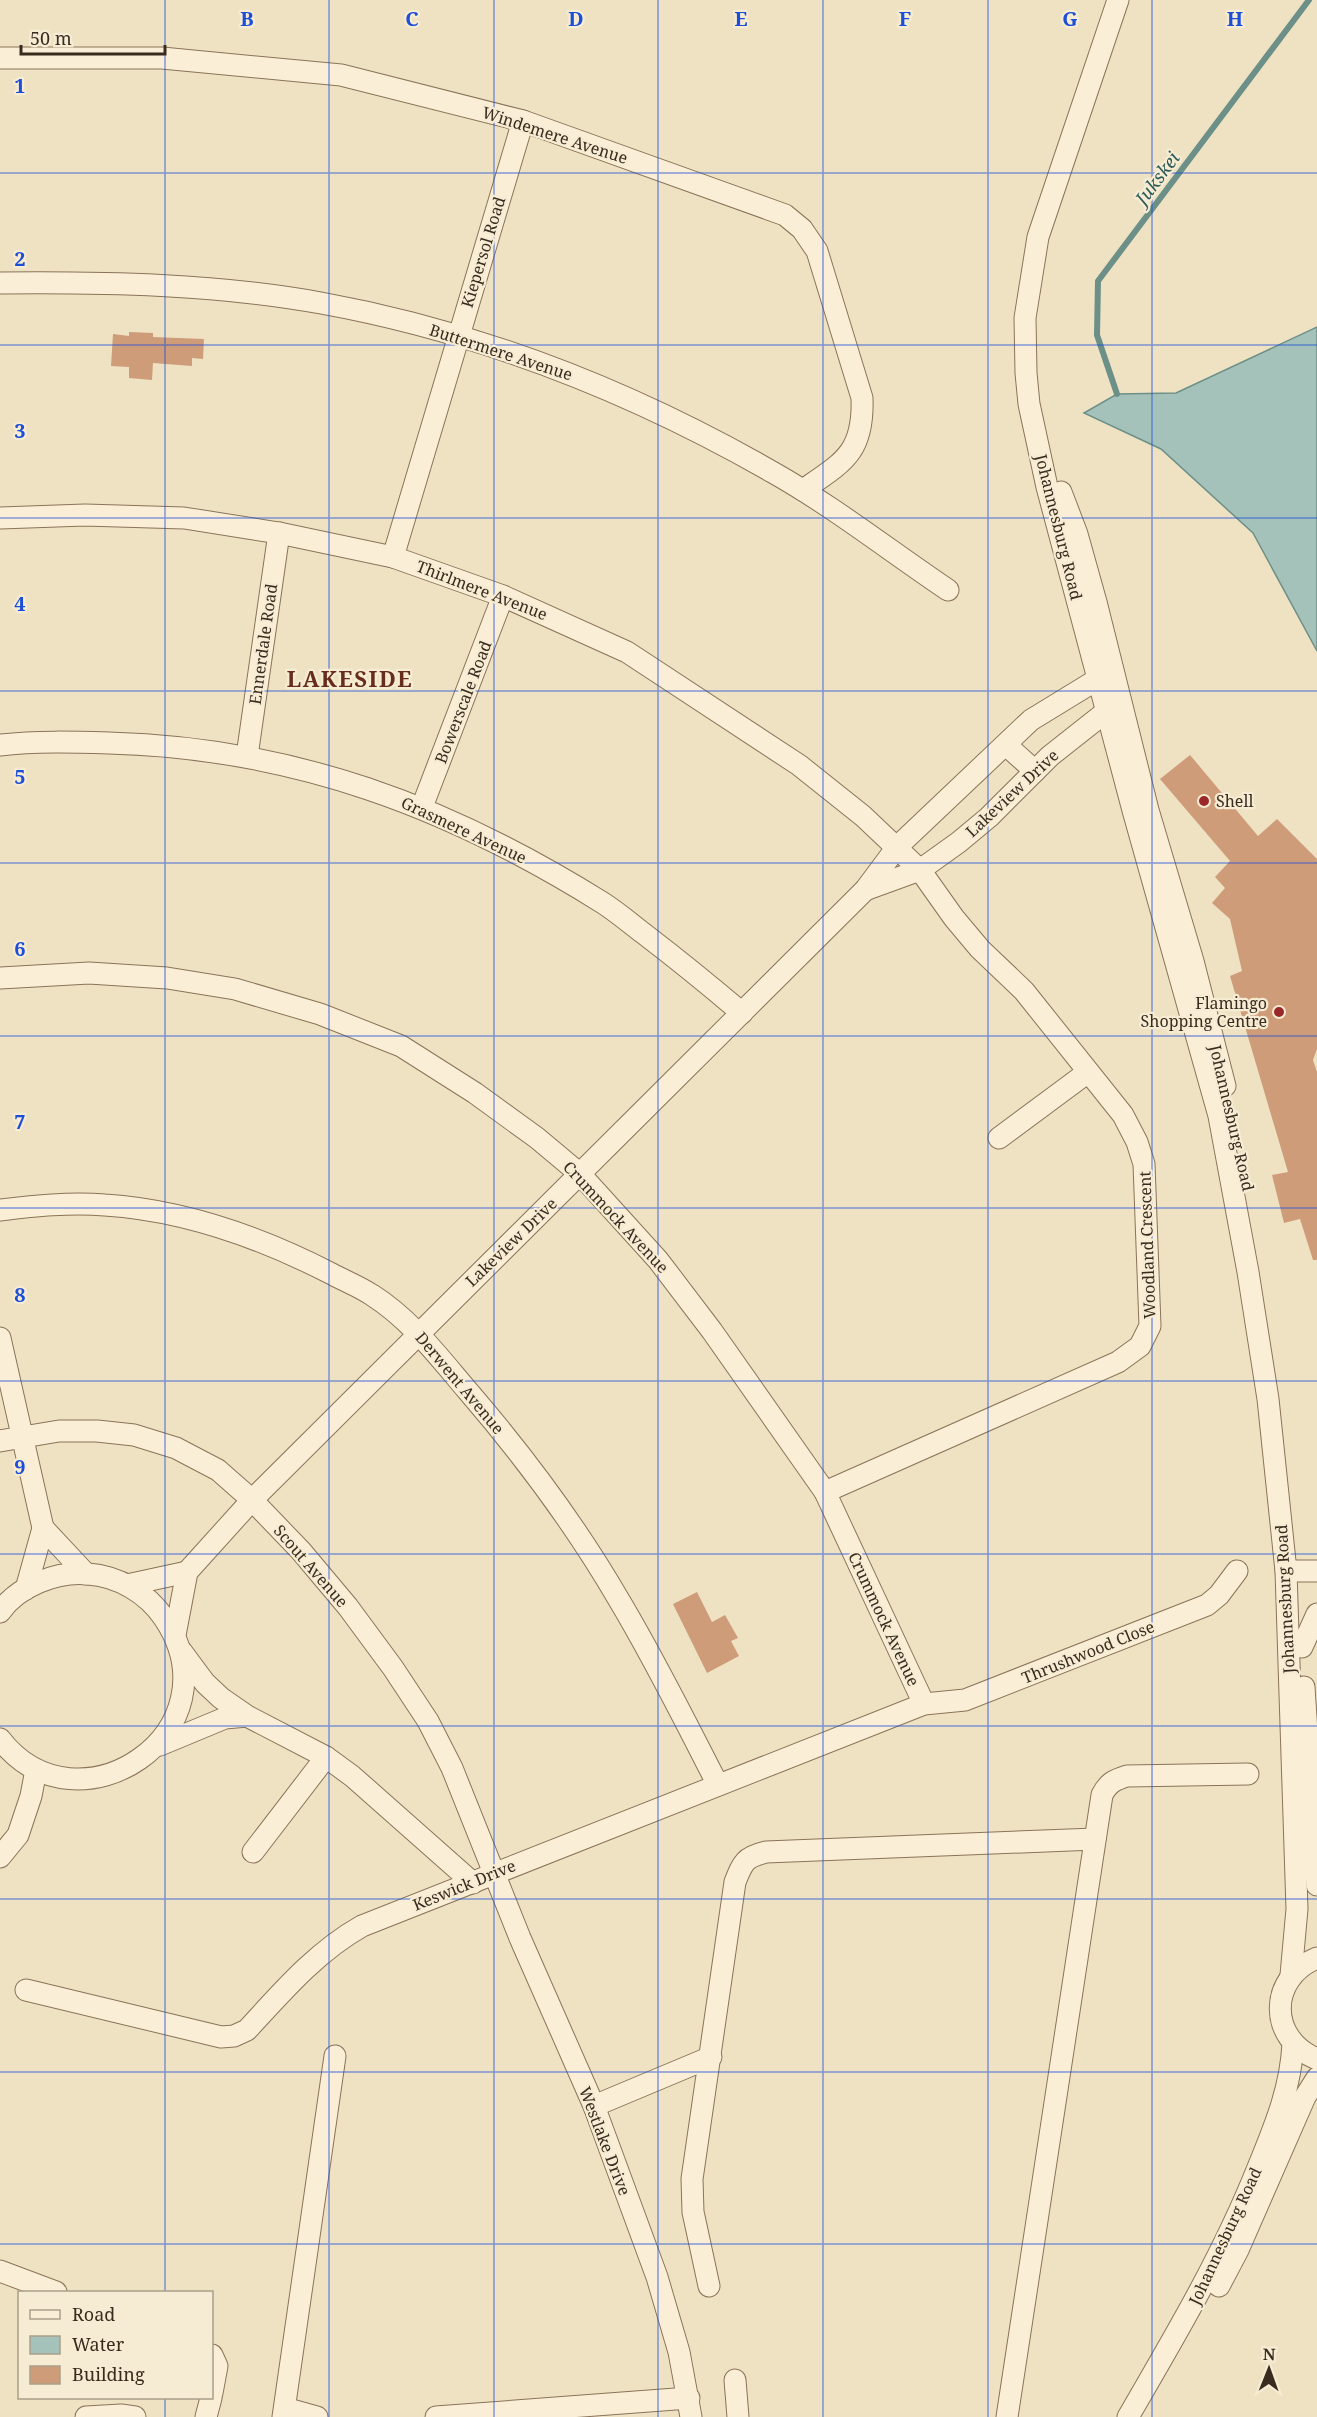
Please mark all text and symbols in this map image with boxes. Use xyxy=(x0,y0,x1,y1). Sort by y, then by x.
text: B xyxy=(240,5,254,32)
text: C xyxy=(405,5,419,32)
text: D xyxy=(568,5,584,32)
text: E xyxy=(734,5,748,32)
text: F xyxy=(899,5,911,32)
text: G xyxy=(1062,5,1078,32)
text: H xyxy=(1227,5,1243,32)
scale bar xyxy=(21,18,165,56)
text: 50 m xyxy=(30,26,72,50)
text: 1 xyxy=(14,72,26,99)
street label: Windemere Avenue xyxy=(479,101,631,169)
water label: Jukskei xyxy=(1128,146,1185,212)
street label: Kiepersol Road xyxy=(456,194,510,310)
text: 2 xyxy=(14,245,26,272)
street label: Buttermere Avenue xyxy=(427,318,575,386)
text: 3 xyxy=(14,417,26,444)
street label: Johannesburg Road xyxy=(1030,451,1088,602)
street label: Thirlmere Avenue xyxy=(413,555,551,625)
street label: Ennerdale Road xyxy=(244,582,282,706)
text: 4 xyxy=(14,590,26,617)
street label: Bowerscale Road xyxy=(429,637,497,767)
district label: LAKESIDE xyxy=(287,663,413,693)
street label: Lakeview Drive xyxy=(961,744,1063,842)
text: 5 xyxy=(14,763,26,790)
place label: Shell xyxy=(1216,790,1253,812)
street label: Grasmere Avenue xyxy=(398,791,530,869)
marker: Shell xyxy=(1197,794,1211,808)
text: 6 xyxy=(14,935,26,962)
place label: Flamingo Shopping Centre xyxy=(1141,992,1267,1032)
marker: Flamingo Shopping Centre xyxy=(1272,1005,1286,1019)
street label: Johannesburg Road xyxy=(1204,1042,1260,1193)
text: 7 xyxy=(14,1108,26,1135)
street label: Crummock Avenue xyxy=(558,1156,674,1278)
street label: Woodland Crescent xyxy=(1133,1170,1161,1319)
street label: Lakeview Drive xyxy=(460,1193,562,1291)
text: 8 xyxy=(14,1281,26,1308)
street label: Derwent Avenue xyxy=(411,1327,509,1439)
text: 9 xyxy=(14,1453,26,1480)
street label: Scout Avenue xyxy=(269,1520,353,1612)
street label: Johannesburg Road xyxy=(1270,1524,1300,1675)
street label: Crummock Avenue xyxy=(843,1548,925,1690)
street label: Thrushwood Close xyxy=(1018,1615,1158,1689)
street label: Keswick Drive xyxy=(409,1854,519,1916)
street label: Westlake Drive xyxy=(574,2083,636,2199)
street label: Johannesburg Road xyxy=(1183,2164,1267,2309)
legend xyxy=(18,2291,213,2399)
text: Road xyxy=(72,2302,115,2326)
text: Water xyxy=(72,2332,125,2356)
north arrow xyxy=(1239,2339,1299,2399)
text: N xyxy=(1263,2343,1276,2365)
text: Building xyxy=(72,2362,145,2386)

